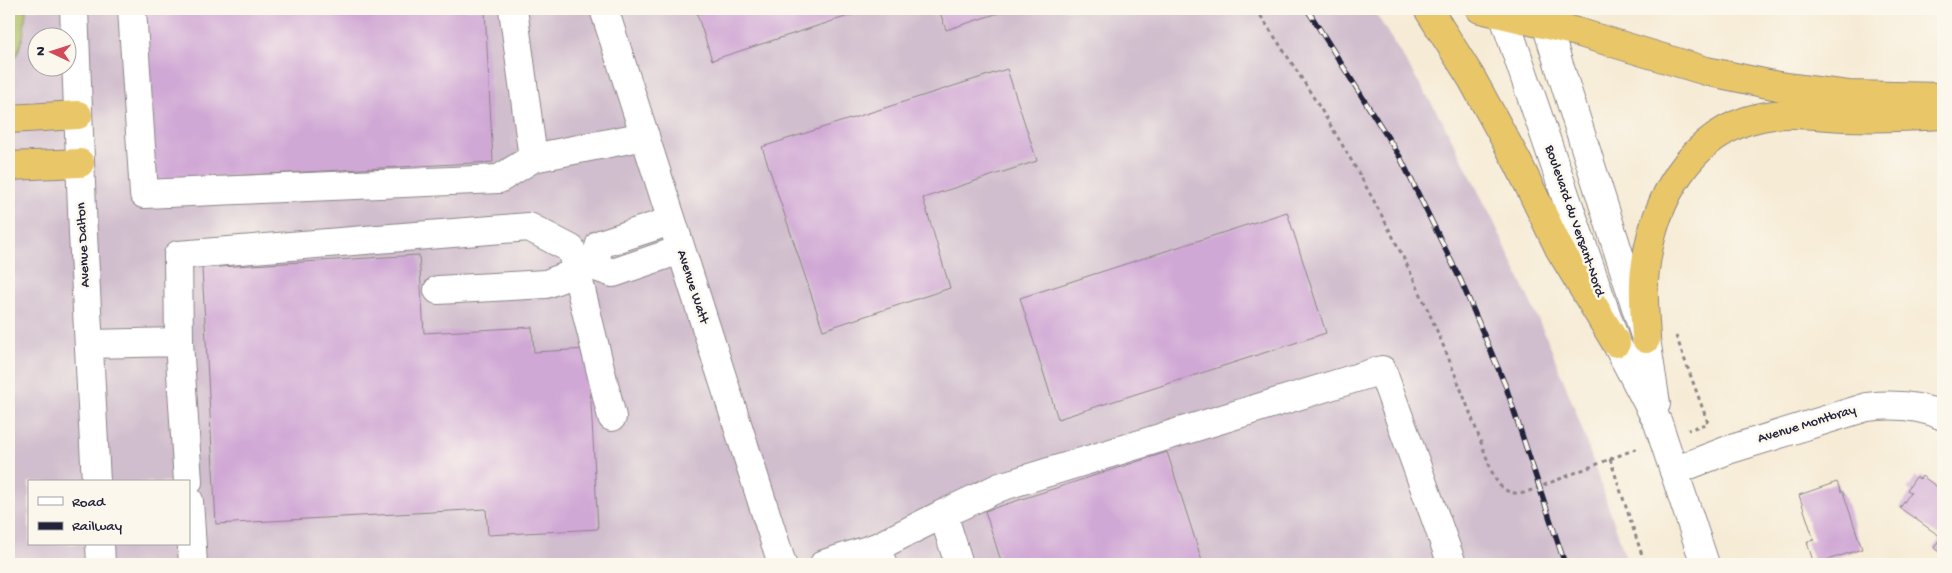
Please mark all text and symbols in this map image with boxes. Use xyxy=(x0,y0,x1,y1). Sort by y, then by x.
north arrow xyxy=(28,28,78,78)
text: N xyxy=(33,46,50,56)
street label: Boulevard du Versant-Nord xyxy=(1540,142,1609,301)
street label: Avenue Dalton xyxy=(73,202,95,288)
street label: Avenue Watt xyxy=(672,248,712,327)
street label: Avenue Montbray xyxy=(1756,402,1858,448)
legend xyxy=(28,480,190,546)
text: Road xyxy=(72,494,106,512)
text: Railway xyxy=(72,518,123,536)

